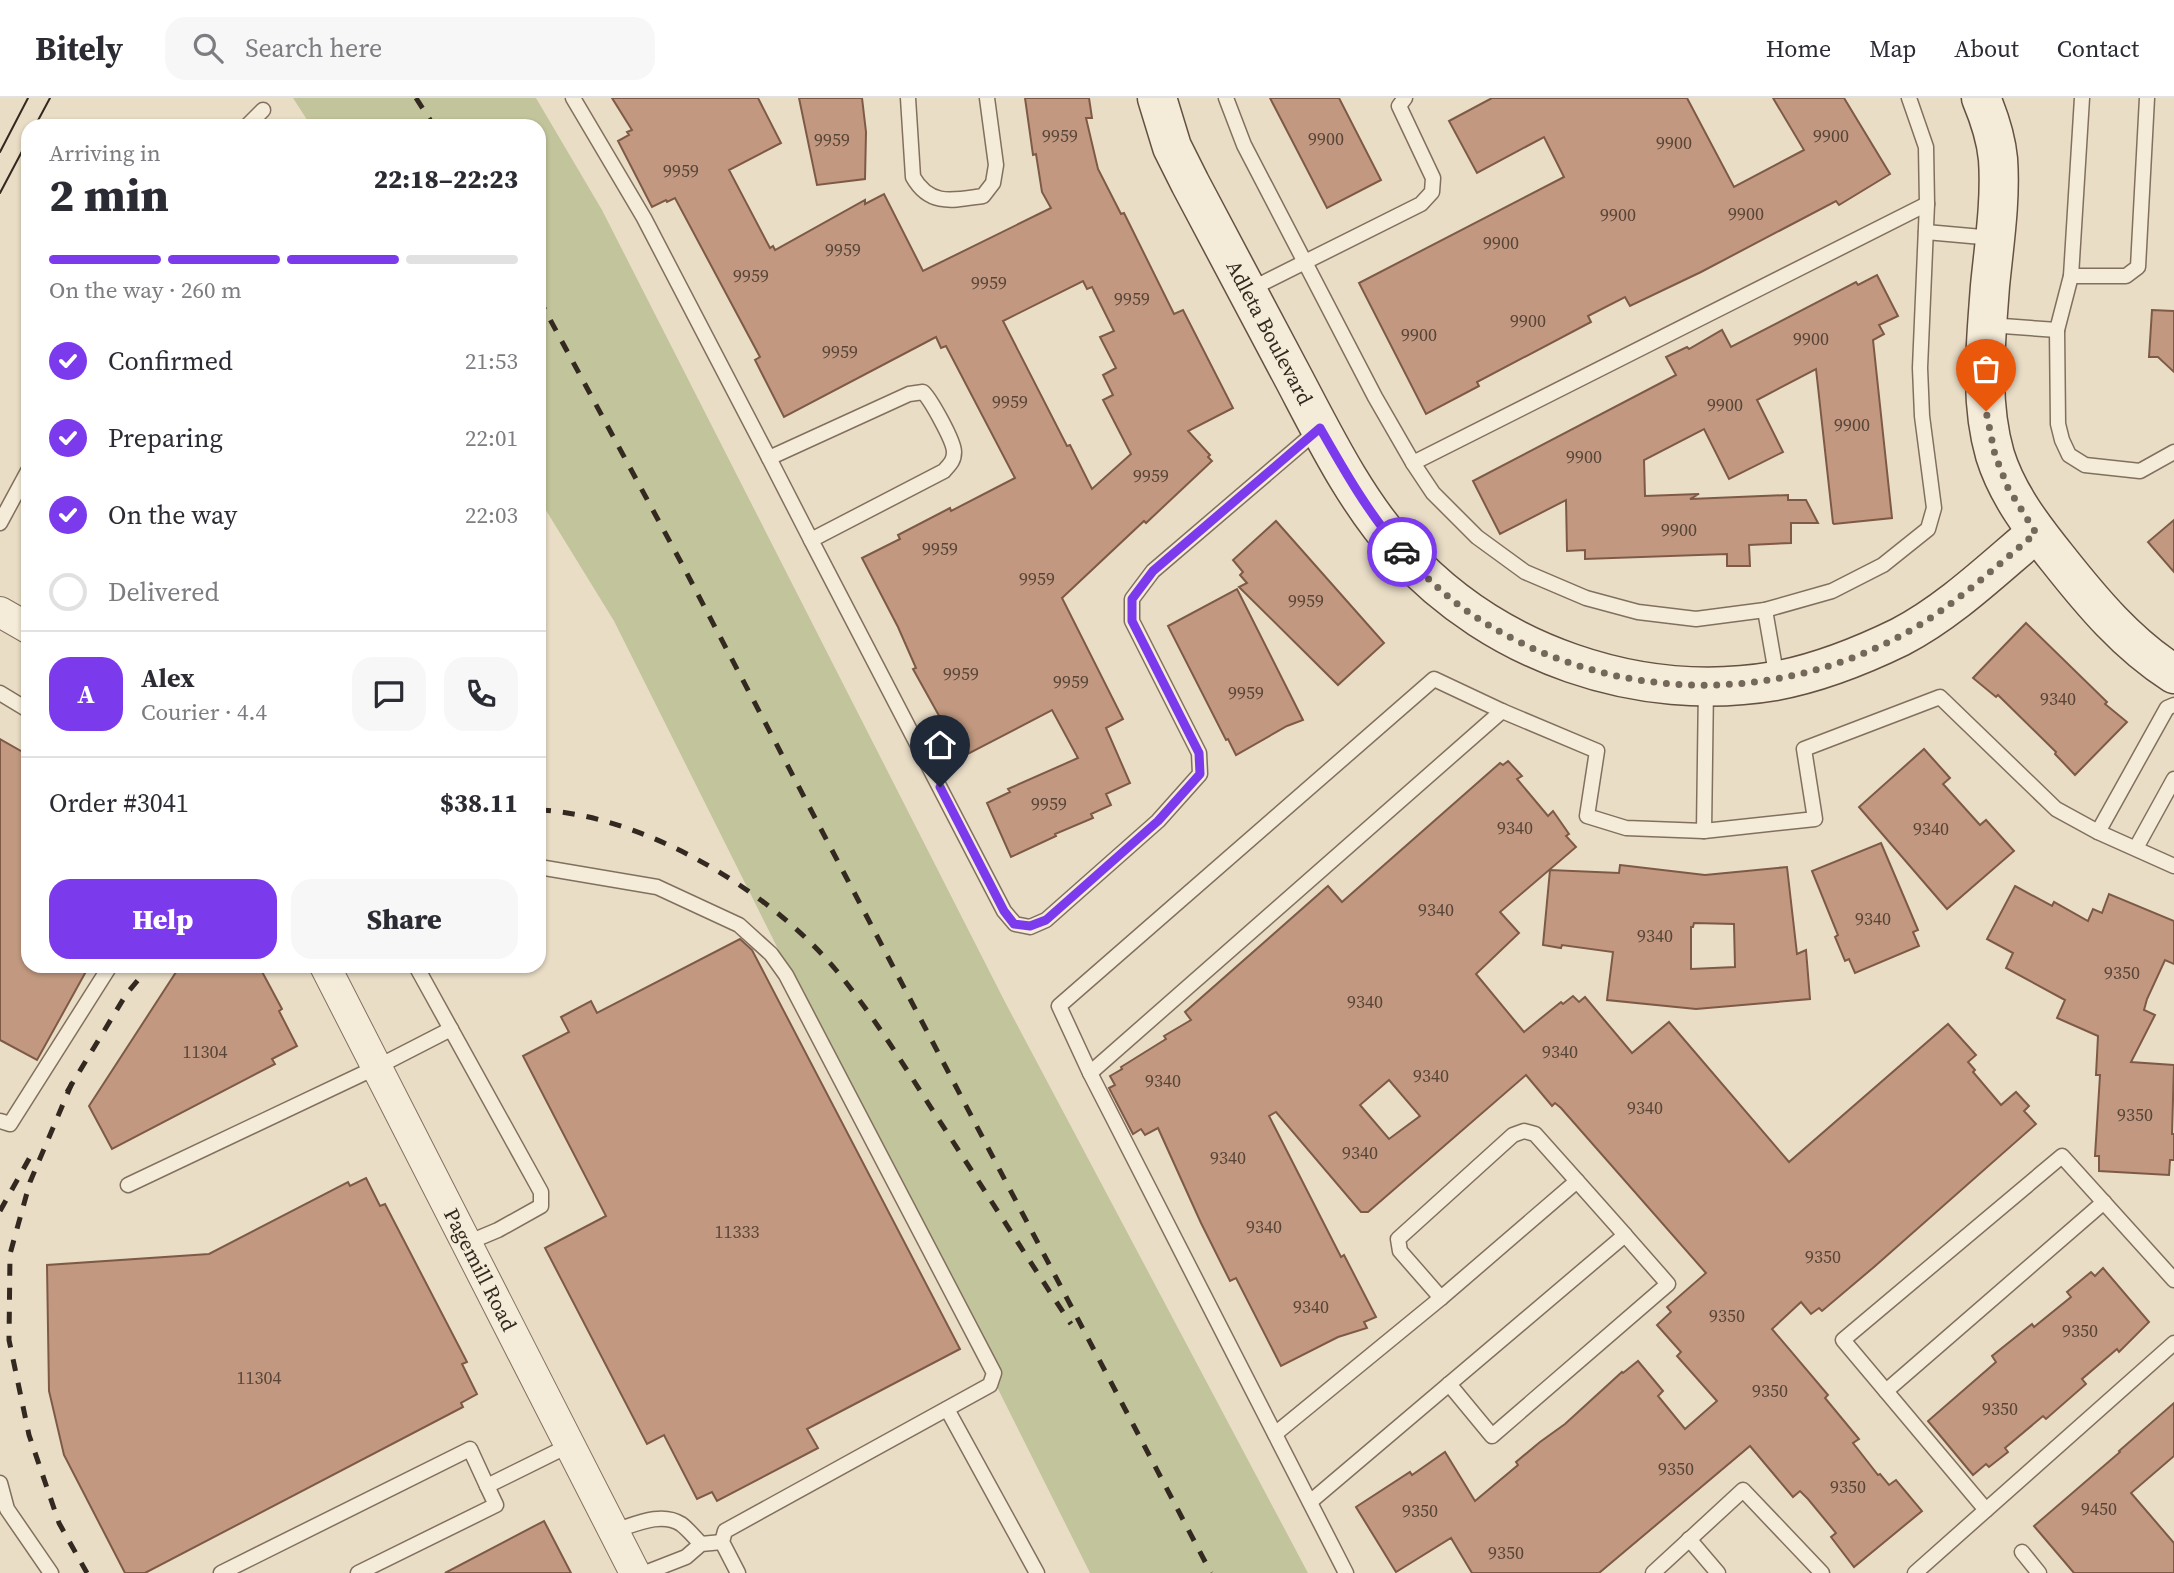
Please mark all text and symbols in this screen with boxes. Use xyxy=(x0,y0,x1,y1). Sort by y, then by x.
search box xyxy=(165,17,655,80)
text: Bitely xyxy=(35,26,123,71)
icon: search xyxy=(189,29,227,67)
text: Search here xyxy=(245,30,382,66)
text: Home xyxy=(1766,32,1831,65)
text: Map xyxy=(1869,32,1916,65)
text: About xyxy=(1954,32,2019,65)
text: Contact xyxy=(2057,32,2139,65)
house number: 9959 xyxy=(1042,123,1078,148)
house number: 9900 xyxy=(1813,123,1849,148)
house number: 9900 xyxy=(1308,126,1344,151)
house number: 9959 xyxy=(814,127,850,152)
house number: 9900 xyxy=(1656,130,1692,155)
text: Arriving in xyxy=(49,137,161,169)
house number: 9959 xyxy=(663,158,699,183)
text: 22:18–22:23 xyxy=(374,161,518,197)
text: 2 min xyxy=(49,163,169,226)
house number: 9900 xyxy=(1728,201,1764,226)
house number: 9900 xyxy=(1600,202,1636,227)
house number: 9900 xyxy=(1483,230,1519,255)
house number: 9959 xyxy=(825,237,861,262)
street label: Adleta Boulevard xyxy=(1220,255,1320,410)
house number: 9959 xyxy=(733,263,769,288)
house number: 9959 xyxy=(971,270,1007,295)
text: On the way · 260 m xyxy=(49,274,242,306)
house number: 9959 xyxy=(1114,286,1150,311)
house number: 9900 xyxy=(1510,308,1546,333)
house number: 9900 xyxy=(1401,322,1437,347)
house number: 9900 xyxy=(1793,326,1829,351)
house number: 9959 xyxy=(822,339,858,364)
pin xyxy=(1956,339,2016,411)
icon: check xyxy=(49,342,87,380)
text: Confirmed xyxy=(108,343,233,379)
text: 21:53 xyxy=(465,345,518,377)
icon: bag xyxy=(1967,350,2005,388)
house number: 9959 xyxy=(992,389,1028,414)
house number: 9900 xyxy=(1707,392,1743,417)
house number: 9900 xyxy=(1834,412,1870,437)
icon: check xyxy=(49,419,87,457)
text: Preparing xyxy=(108,420,223,456)
text: 22:01 xyxy=(465,422,518,454)
house number: 9900 xyxy=(1566,444,1602,469)
house number: 9959 xyxy=(1133,463,1169,488)
icon: check xyxy=(49,496,87,534)
text: On the way xyxy=(108,497,237,533)
text: 22:03 xyxy=(465,499,518,531)
courier xyxy=(1367,517,1437,587)
house number: 9900 xyxy=(1661,517,1697,542)
icon: car xyxy=(1383,533,1421,571)
house number: 9959 xyxy=(922,536,958,561)
house number: 9959 xyxy=(1019,566,1055,591)
text: Delivered xyxy=(108,574,219,610)
house number: 9959 xyxy=(1288,588,1324,613)
button: chat xyxy=(352,657,426,731)
button: phone xyxy=(444,657,518,731)
text: Alex xyxy=(141,660,195,696)
house number: 9959 xyxy=(943,661,979,686)
house number: 9959 xyxy=(1053,669,1089,694)
text: A xyxy=(77,676,95,712)
house number: 9959 xyxy=(1228,680,1264,705)
house number: 9340 xyxy=(2040,686,2076,711)
text: Courier · 4.4 xyxy=(141,696,267,728)
pin xyxy=(910,715,970,787)
icon: home xyxy=(921,726,959,764)
text: Order #3041 xyxy=(49,785,189,821)
text: $38.11 xyxy=(440,785,518,821)
house number: 9959 xyxy=(1031,791,1067,816)
house number: 9340 xyxy=(1497,815,1533,840)
house number: 9340 xyxy=(1913,816,1949,841)
button: Help xyxy=(49,879,277,959)
button: Share xyxy=(291,879,518,959)
house number: 9340 xyxy=(1418,897,1454,922)
house number: 9340 xyxy=(1855,906,1891,931)
house number: 9340 xyxy=(1637,923,1673,948)
house number: 9350 xyxy=(2104,960,2140,985)
house number: 9340 xyxy=(1347,989,1383,1014)
house number: 11304 xyxy=(183,1039,228,1064)
house number: 9340 xyxy=(1542,1039,1578,1064)
house number: 9340 xyxy=(1413,1063,1449,1088)
house number: 9340 xyxy=(1145,1068,1181,1093)
house number: 9340 xyxy=(1627,1095,1663,1120)
house number: 9350 xyxy=(2117,1102,2153,1127)
house number: 9340 xyxy=(1342,1140,1378,1165)
house number: 9340 xyxy=(1210,1145,1246,1170)
street label: Pagemill Road xyxy=(437,1203,524,1336)
house number: 9340 xyxy=(1246,1214,1282,1239)
house number: 11333 xyxy=(715,1219,760,1244)
house number: 9350 xyxy=(1805,1244,1841,1269)
house number: 9340 xyxy=(1293,1294,1329,1319)
house number: 9350 xyxy=(1709,1303,1745,1328)
house number: 9350 xyxy=(2062,1318,2098,1343)
house number: 11304 xyxy=(237,1365,282,1390)
house number: 9350 xyxy=(1752,1378,1788,1403)
house number: 9350 xyxy=(1982,1396,2018,1421)
house number: 9350 xyxy=(1658,1456,1694,1481)
house number: 9350 xyxy=(1830,1474,1866,1499)
house number: 9450 xyxy=(2081,1496,2117,1521)
house number: 9350 xyxy=(1402,1498,1438,1523)
house number: 9350 xyxy=(1488,1540,1524,1565)

